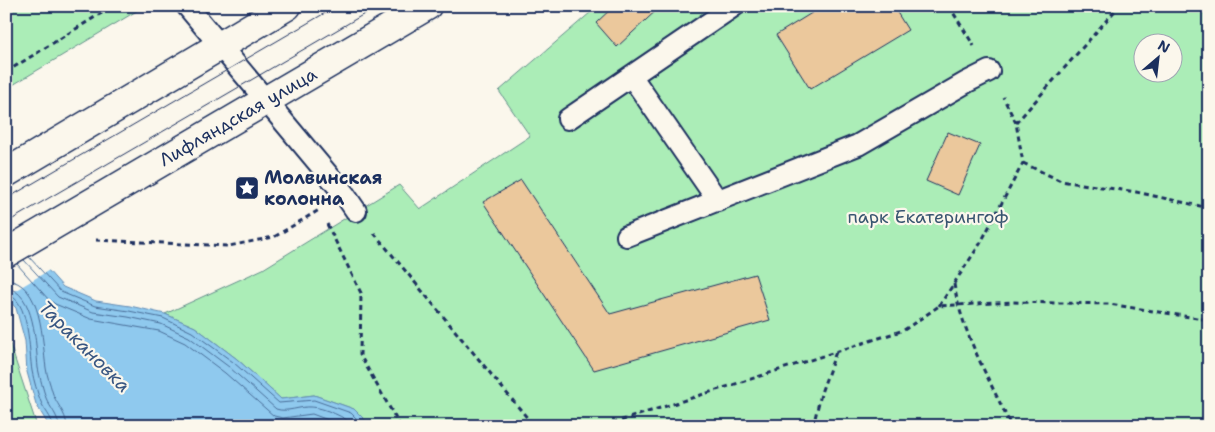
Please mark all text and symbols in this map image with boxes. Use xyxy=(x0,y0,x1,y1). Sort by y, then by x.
north arrow xyxy=(1132,32,1182,82)
text: N xyxy=(1155,36,1173,57)
street label: Лифляндская улица xyxy=(155,62,321,172)
place label: Молвинская колонна xyxy=(264,166,382,211)
place icon: Молвинская колонна xyxy=(234,175,260,201)
park label: парк Екатерингоф xyxy=(848,205,1009,229)
water label: Таракановка xyxy=(33,295,136,398)

